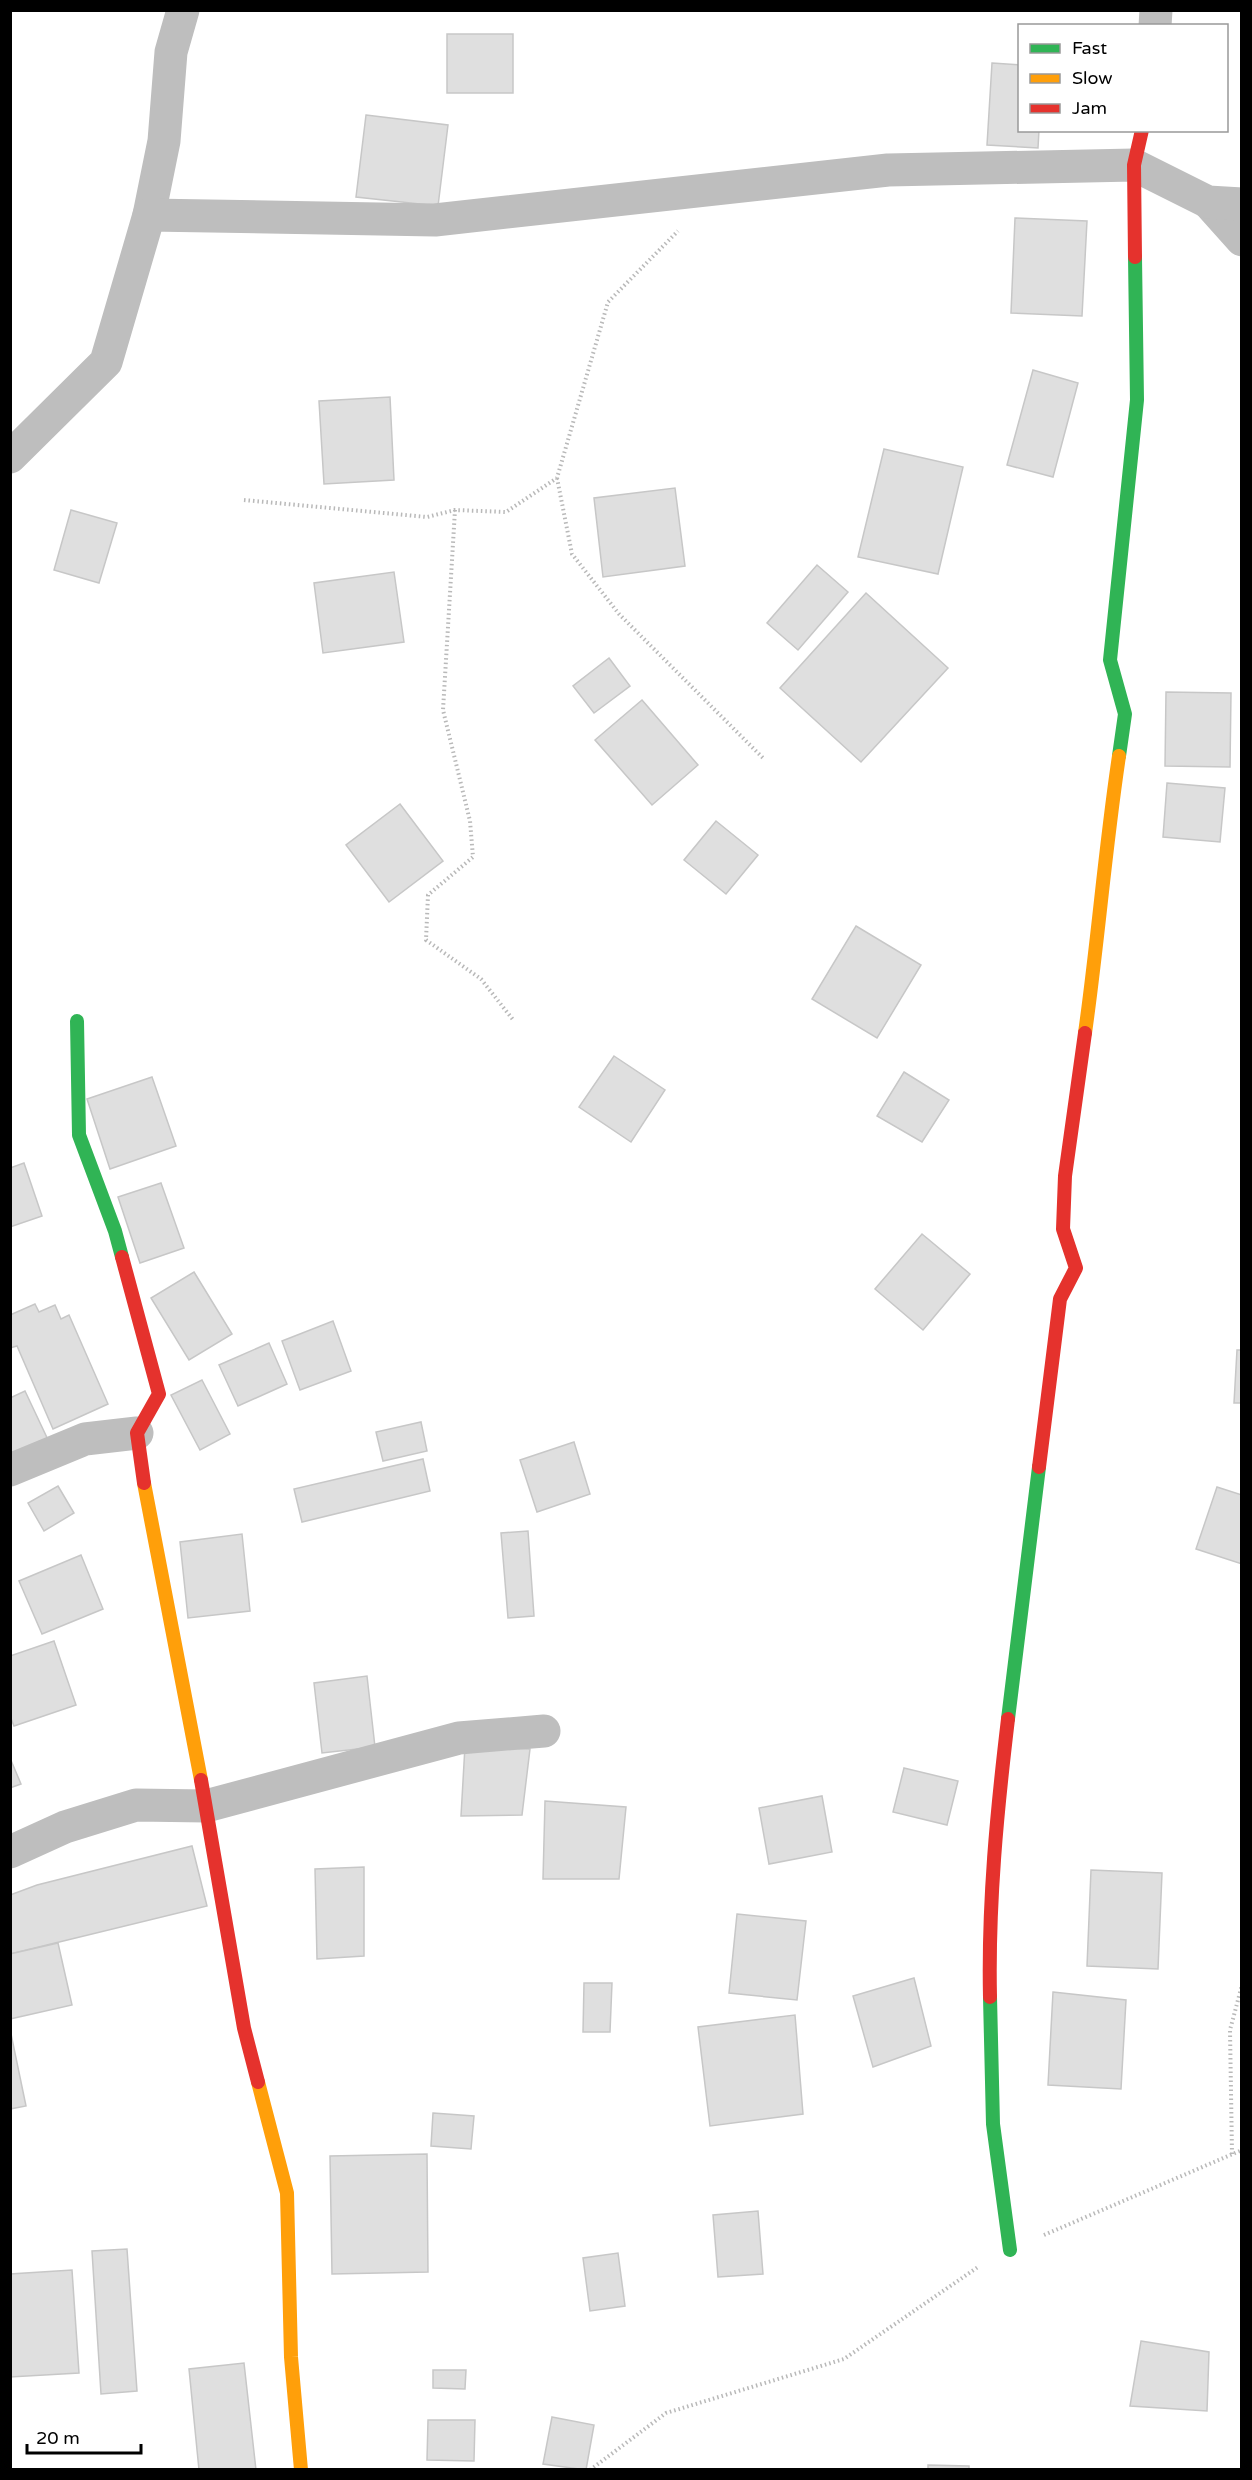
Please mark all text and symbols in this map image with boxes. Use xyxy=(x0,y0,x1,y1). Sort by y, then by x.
legend xyxy=(1018,24,1228,132)
text: Fast xyxy=(1072,37,1107,59)
text: Slow xyxy=(1072,67,1113,89)
text: Jam xyxy=(1072,97,1107,119)
scale bar xyxy=(27,2417,141,2455)
text: 20 m xyxy=(36,2427,80,2449)

